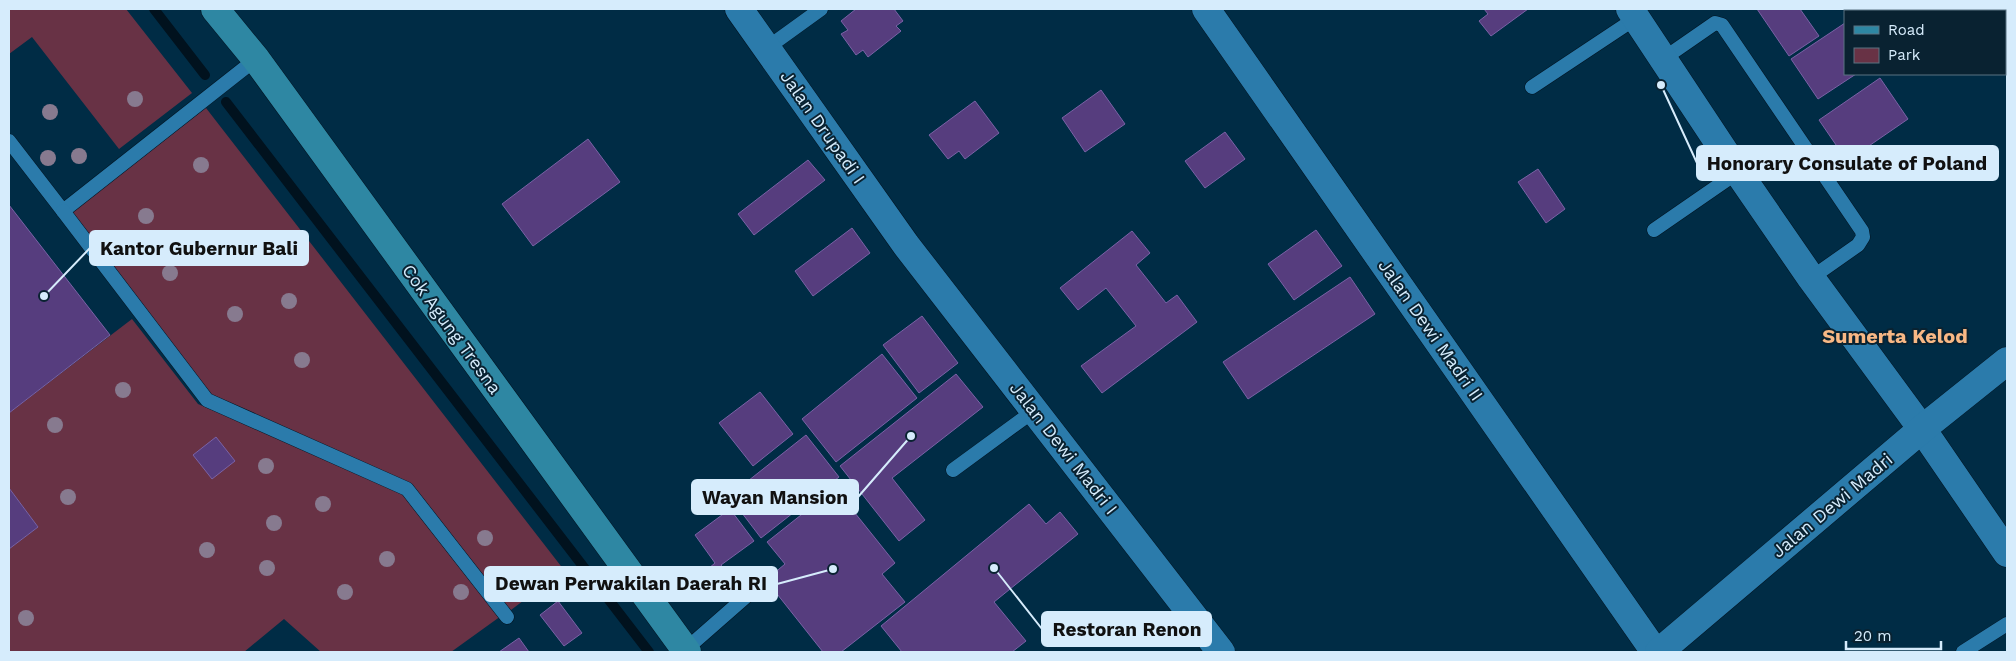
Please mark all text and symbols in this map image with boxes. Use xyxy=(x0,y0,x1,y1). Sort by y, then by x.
legend xyxy=(1844,10,2006,75)
text: Road xyxy=(1888,21,1925,39)
text: Park xyxy=(1888,46,1921,64)
street label: Jalan Drupadi I xyxy=(776,66,870,188)
callout: Honorary Consulate of Poland xyxy=(1697,146,1998,180)
text: Honorary Consulate of Poland xyxy=(1707,152,1987,175)
callout: Kantor Gubernur Bali xyxy=(90,231,308,265)
text: Kantor Gubernur Bali xyxy=(100,237,298,260)
street label: Jalan Dewi Madri II xyxy=(1374,255,1488,405)
street label: Cok Agung Tresna xyxy=(398,260,506,398)
district label: Sumerta Kelod xyxy=(1822,324,1968,348)
street label: Jalan Dewi Madri I xyxy=(1006,378,1122,518)
street label: Jalan Dewi Madri xyxy=(1767,448,1897,562)
callout: Wayan Mansion xyxy=(692,480,858,514)
text: Wayan Mansion xyxy=(702,486,848,509)
callout: Dewan Perwakilan Daerah RI xyxy=(485,567,777,601)
text: Dewan Perwakilan Daerah RI xyxy=(495,572,767,595)
callout: Restoran Renon xyxy=(1042,612,1211,646)
text: Restoran Renon xyxy=(1053,618,1201,641)
scale bar xyxy=(1846,618,1941,650)
text: 20 m xyxy=(1854,627,1892,645)

